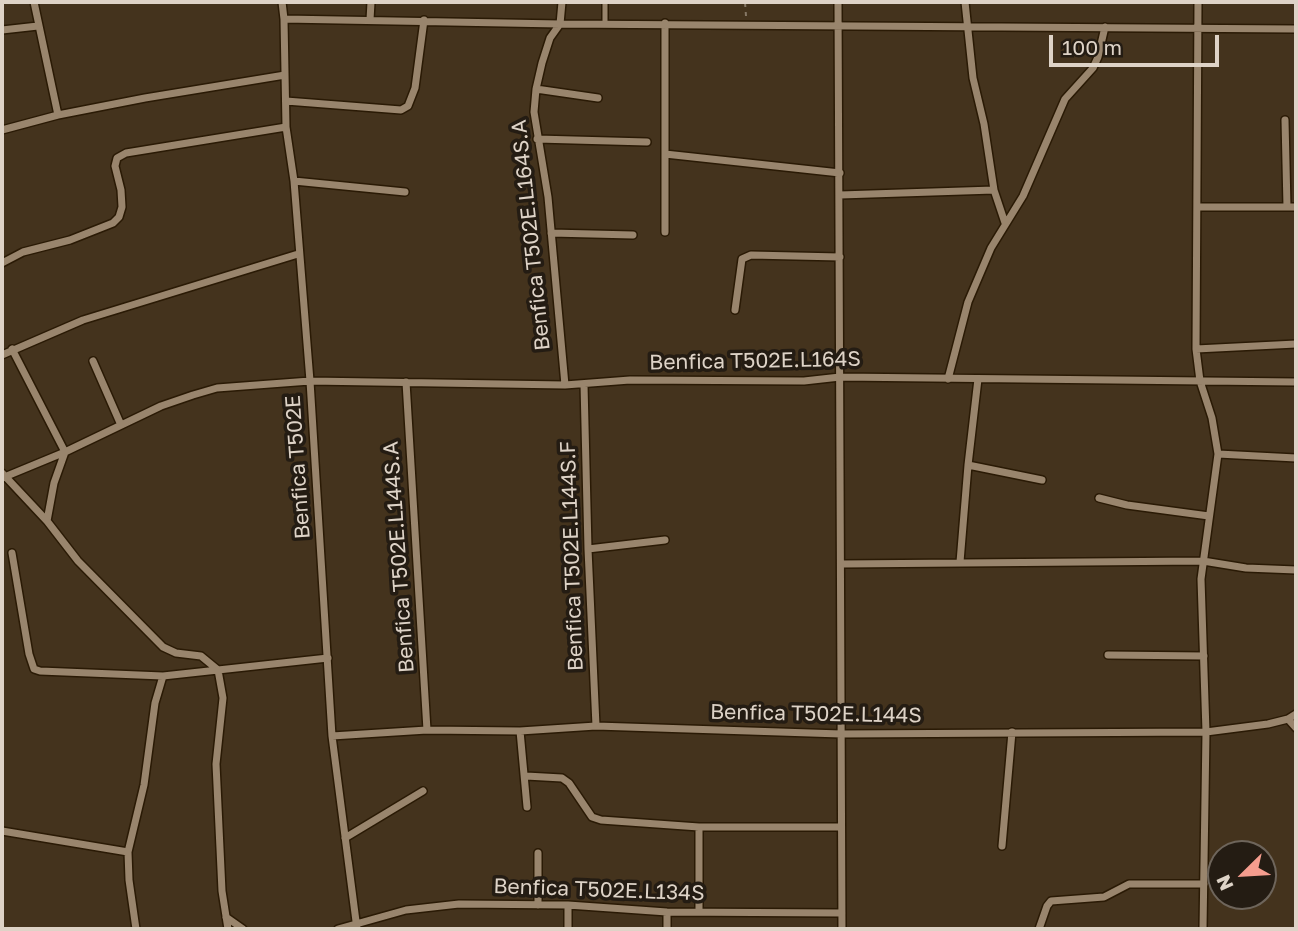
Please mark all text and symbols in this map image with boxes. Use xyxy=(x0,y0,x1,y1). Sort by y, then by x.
scale bar xyxy=(1053,21,1223,65)
text: 100 m xyxy=(1062,34,1122,60)
street label: Benfica T502E.L164S.A xyxy=(506,118,556,352)
street label: Benfica T502E.L164S xyxy=(649,347,861,375)
street label: Benfica T502E xyxy=(280,394,316,540)
street label: Benfica T502E.L144S.A xyxy=(378,440,420,674)
street label: Benfica T502E.L144S.F xyxy=(555,440,589,672)
street label: Benfica T502E.L144S xyxy=(710,700,922,728)
north arrow xyxy=(1207,840,1277,910)
text: N xyxy=(1211,872,1238,894)
street label: Benfica T502E.L134S xyxy=(493,874,705,906)

